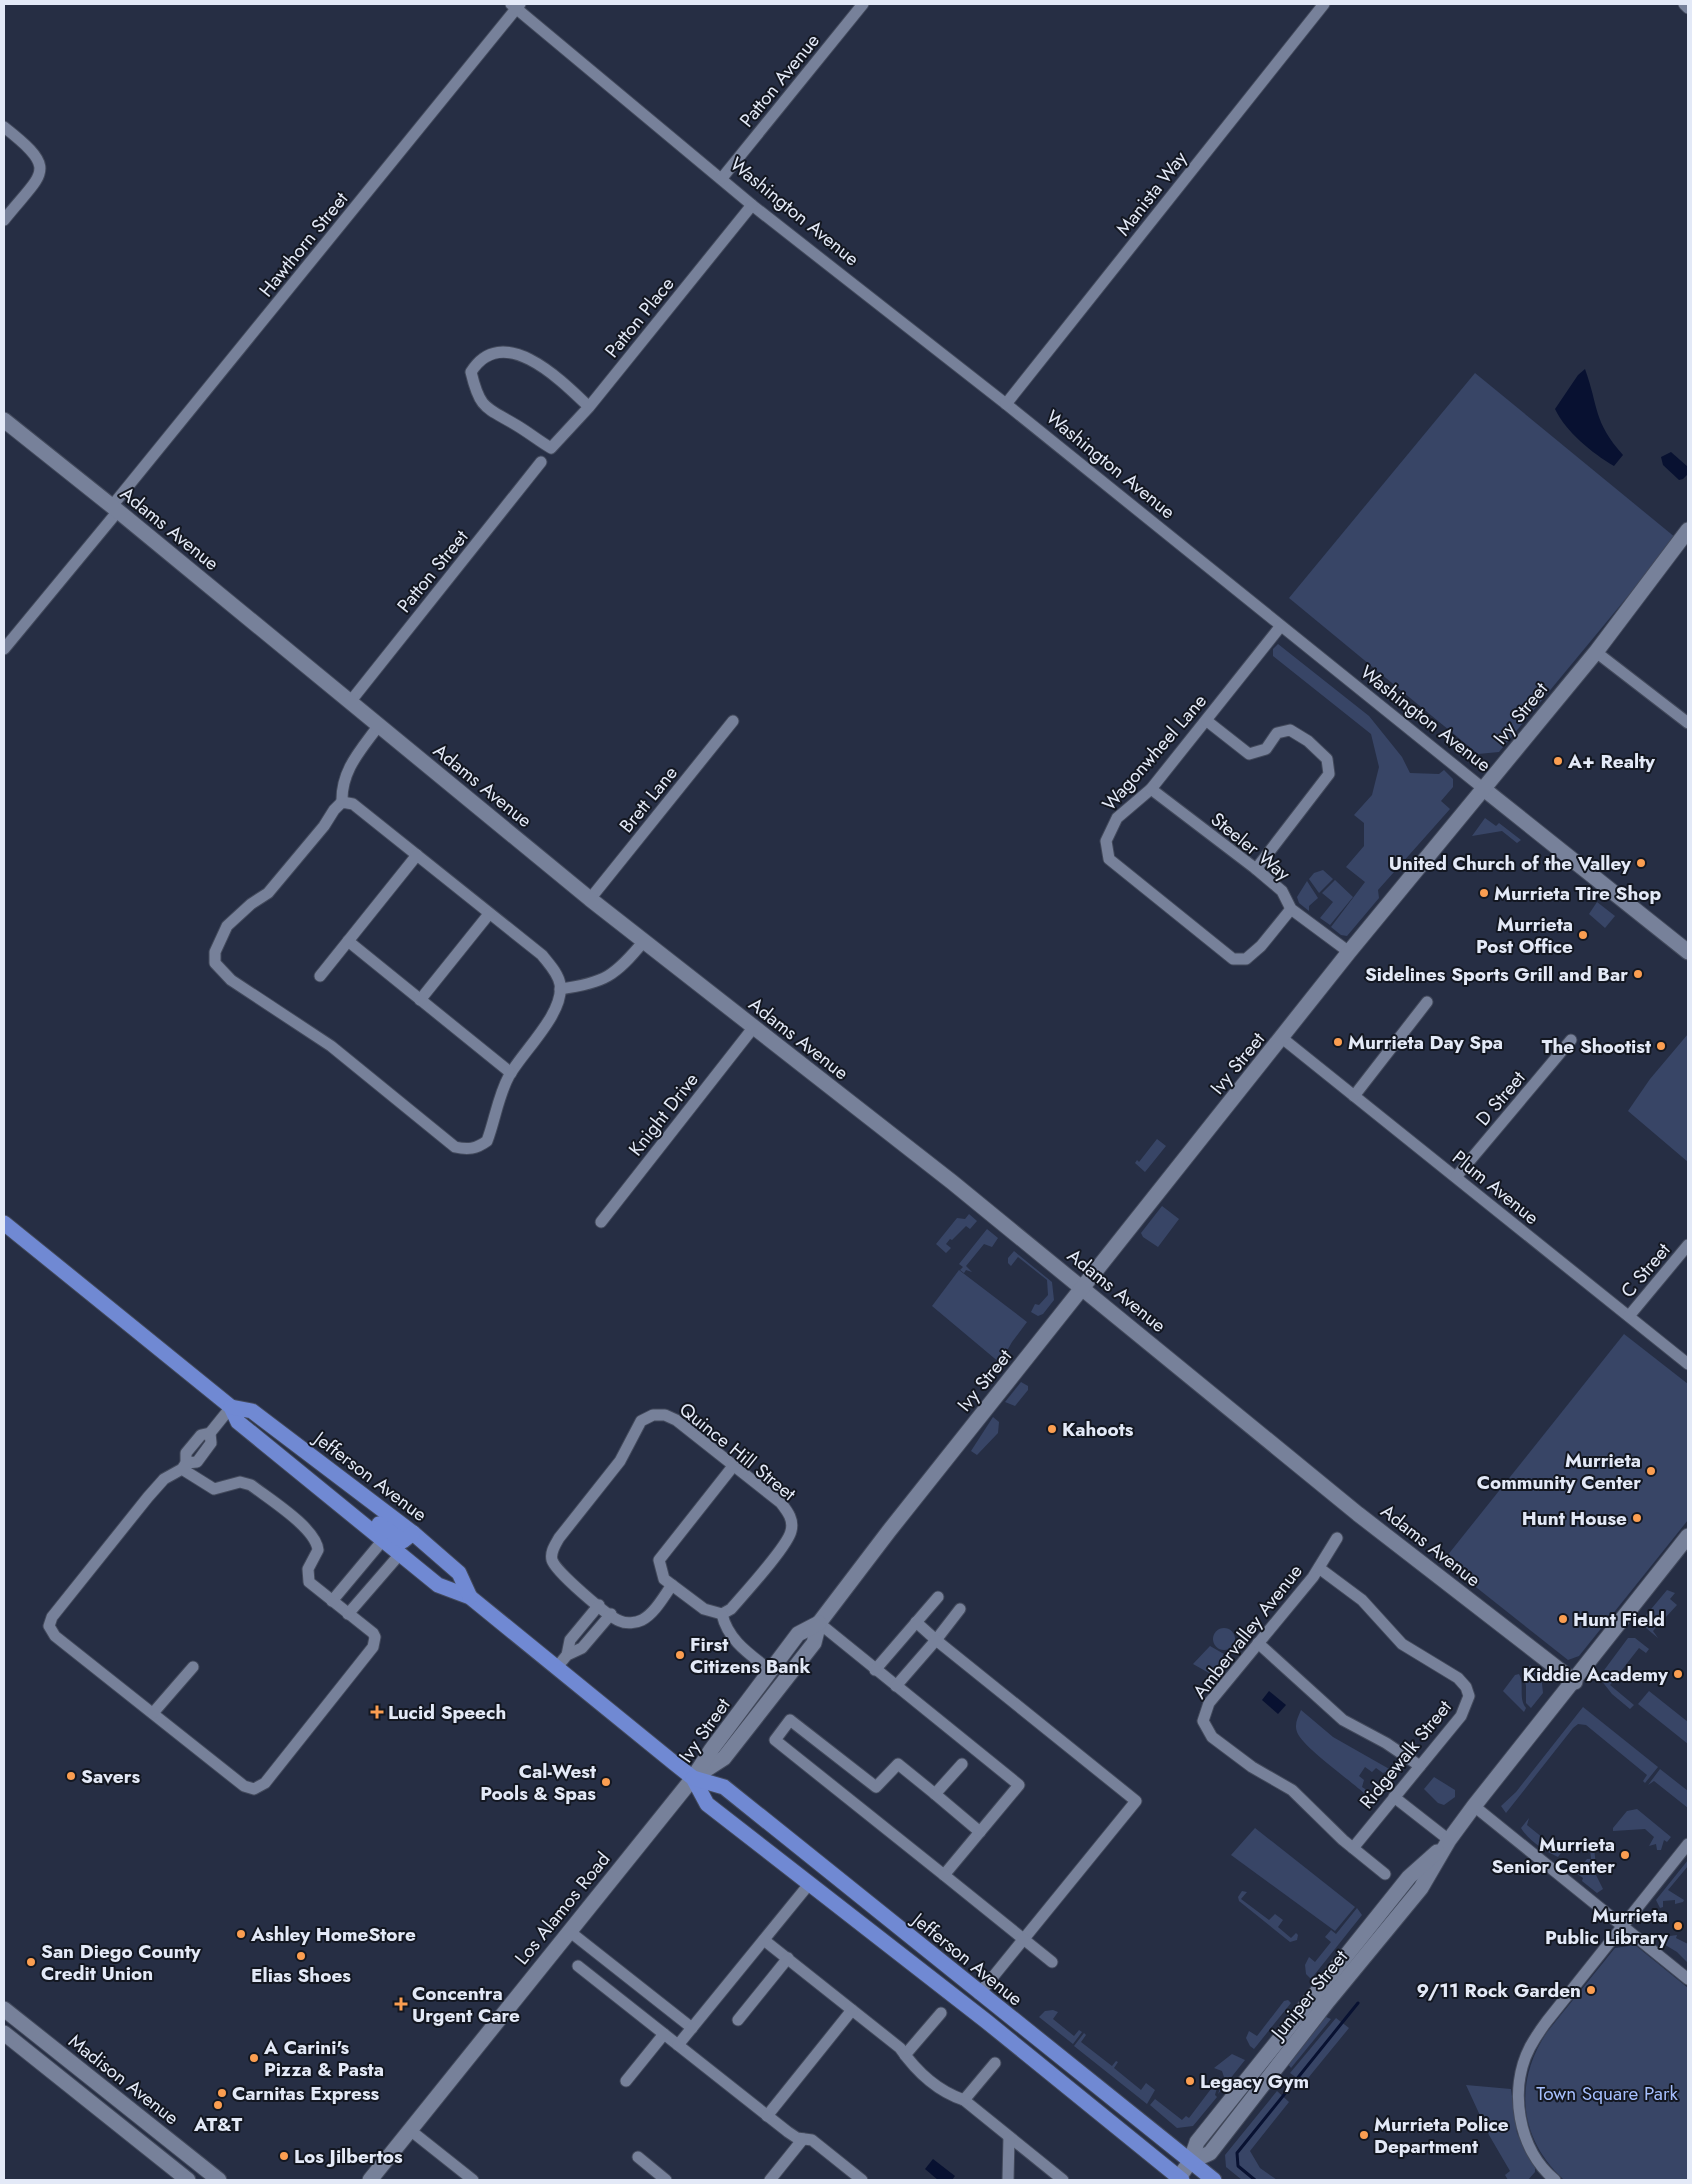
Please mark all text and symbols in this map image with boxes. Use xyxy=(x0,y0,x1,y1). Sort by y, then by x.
street label: Patton Avenue xyxy=(733,28,826,133)
street label: Manista Way xyxy=(1110,145,1193,241)
street label: Washington Avenue xyxy=(724,151,865,272)
street label: Hawthorn Street xyxy=(253,186,354,303)
street label: Patton Place xyxy=(598,271,681,363)
street label: Washington Avenue xyxy=(1040,404,1181,525)
street label: Adams Avenue xyxy=(115,480,225,577)
street label: Patton Street xyxy=(391,524,474,618)
street label: Washington Avenue xyxy=(1355,659,1497,778)
street label: Ivy Street xyxy=(1487,676,1554,750)
street label: Wagonwheel Lane xyxy=(1096,688,1213,817)
street label: Adams Avenue xyxy=(428,737,538,834)
place label: A+ Realty xyxy=(1567,748,1656,775)
marker: A+ Realty xyxy=(1552,755,1564,767)
street label: Brett Lane xyxy=(613,760,684,838)
street label: Steeler Way xyxy=(1205,806,1297,887)
place label: United Church of the Valley xyxy=(1389,850,1632,877)
marker: United Church of the Valley xyxy=(1635,857,1647,869)
place label: Murrieta Tire Shop xyxy=(1494,880,1661,907)
marker: Murrieta Tire Shop xyxy=(1478,887,1490,899)
place label: Murrieta Post Office xyxy=(1476,911,1573,960)
marker: Murrieta Post Office xyxy=(1577,929,1589,941)
place label: Sidelines Sports Grill and Bar xyxy=(1365,961,1628,988)
marker: Sidelines Sports Grill and Bar xyxy=(1632,968,1644,980)
street label: Adams Avenue xyxy=(743,991,854,1086)
street label: Ivy Street xyxy=(1204,1026,1271,1100)
place label: Murrieta Day Spa xyxy=(1348,1029,1503,1056)
place label: The Shootist xyxy=(1542,1033,1651,1060)
marker: Murrieta Day Spa xyxy=(1332,1036,1344,1048)
marker: The Shootist xyxy=(1655,1040,1667,1052)
street label: D Street xyxy=(1469,1065,1532,1132)
street label: Knight Drive xyxy=(622,1067,705,1162)
street label: Plum Avenue xyxy=(1447,1144,1545,1231)
street label: C Street xyxy=(1614,1237,1677,1304)
street label: Adams Avenue xyxy=(1062,1242,1172,1339)
street label: Ivy Street xyxy=(951,1343,1018,1417)
street label: Quince Hill Street xyxy=(674,1396,802,1507)
place label: Kahoots xyxy=(1062,1416,1134,1443)
street label: Jefferson Avenue xyxy=(307,1423,433,1528)
marker: Kahoots xyxy=(1046,1423,1058,1435)
place label: Murrieta Community Center xyxy=(1477,1447,1641,1496)
marker: Murrieta Community Center xyxy=(1645,1465,1657,1477)
street label: Adams Avenue xyxy=(1375,1498,1486,1593)
place label: Hunt House xyxy=(1522,1505,1627,1532)
marker: Hunt House xyxy=(1631,1512,1643,1524)
street label: Ambervalley Avenue xyxy=(1186,1558,1309,1704)
place label: Hunt Field xyxy=(1573,1606,1665,1633)
marker: Hunt Field xyxy=(1557,1613,1569,1625)
place label: First Citizens Bank xyxy=(690,1631,810,1680)
marker: First Citizens Bank xyxy=(674,1649,686,1661)
place label: Kiddie Academy xyxy=(1523,1661,1669,1688)
marker: Kiddie Academy xyxy=(1672,1668,1684,1680)
street label: Ivy Street xyxy=(672,1692,737,1768)
street label: Ridgewalk Street xyxy=(1353,1694,1458,1814)
place label: Lucid Speech xyxy=(388,1699,506,1726)
marker: Lucid Speech xyxy=(370,1705,384,1719)
place label: Cal-West Pools & Spas xyxy=(480,1758,596,1807)
place label: Savers xyxy=(81,1763,140,1790)
marker: Savers xyxy=(65,1770,77,1782)
marker: Cal-West Pools & Spas xyxy=(600,1776,612,1788)
place label: Murrieta Senior Center xyxy=(1491,1831,1615,1880)
street label: Los Alamos Road xyxy=(509,1846,616,1970)
marker: Murrieta Senior Center xyxy=(1619,1849,1631,1861)
place label: Murrieta Public Library xyxy=(1545,1902,1669,1951)
street label: Jefferson Avenue xyxy=(905,1905,1029,2012)
marker: Murrieta Public Library xyxy=(1672,1920,1684,1932)
place label: Ashley HomeStore xyxy=(250,1921,416,1948)
marker: Ashley HomeStore xyxy=(235,1928,247,1940)
place label: San Diego County Credit Union xyxy=(41,1938,202,1987)
street label: Juniper Street xyxy=(1263,1944,1354,2047)
marker: Elias Shoes xyxy=(295,1950,307,1962)
marker: San Diego County Credit Union xyxy=(25,1956,37,1968)
place label: Elias Shoes xyxy=(251,1962,351,1989)
place label: 9/11 Rock Garden xyxy=(1416,1977,1581,2004)
place label: Concentra Urgent Care xyxy=(412,1980,520,2029)
marker: 9/11 Rock Garden xyxy=(1585,1984,1597,1996)
marker: Concentra Urgent Care xyxy=(394,1997,408,2011)
street label: Madison Avenue xyxy=(63,2028,185,2131)
place label: A Carini's Pizza & Pasta xyxy=(263,2034,384,2083)
marker: A Carini's Pizza & Pasta xyxy=(248,2052,260,2064)
place label: Legacy Gym xyxy=(1200,2068,1309,2095)
marker: Legacy Gym xyxy=(1184,2075,1196,2087)
place label: Carnitas Express xyxy=(232,2080,380,2107)
park label: Town Square Park xyxy=(1536,2080,1678,2107)
marker: Carnitas Express xyxy=(216,2087,228,2099)
marker: AT&T xyxy=(212,2099,224,2111)
place label: AT&T xyxy=(193,2111,242,2138)
place label: Murrieta Police Department xyxy=(1374,2111,1509,2160)
marker: Murrieta Police Department xyxy=(1358,2129,1370,2141)
place label: Los Jilbertos xyxy=(294,2143,403,2170)
marker: Los Jilbertos xyxy=(278,2150,290,2162)

